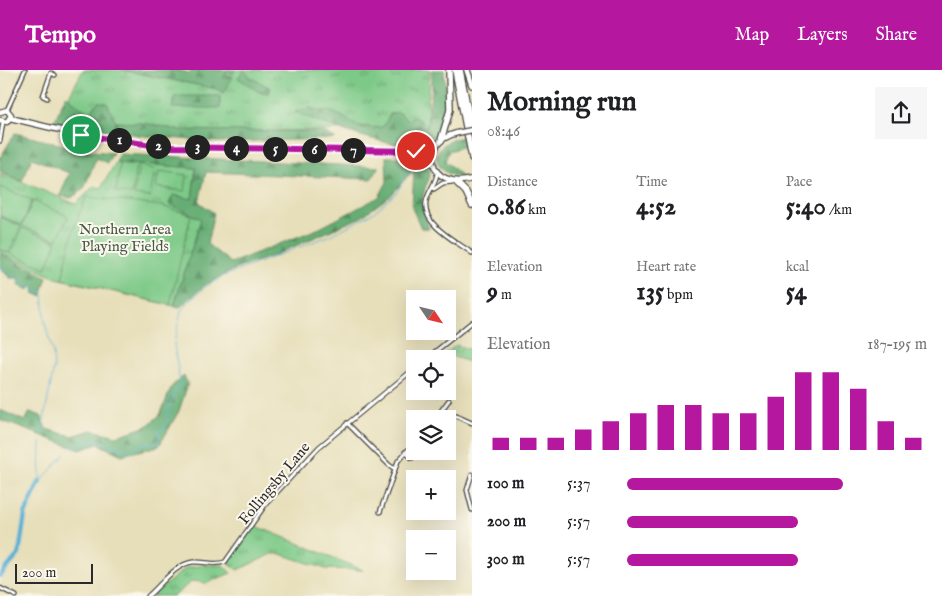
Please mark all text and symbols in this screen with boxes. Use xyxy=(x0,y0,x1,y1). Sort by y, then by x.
text: Tempo xyxy=(25,20,96,51)
text: Map xyxy=(735,24,769,47)
text: Layers xyxy=(797,24,848,47)
text: Share xyxy=(876,24,917,47)
text: Morning run xyxy=(487,85,637,120)
button: share xyxy=(875,87,927,139)
pin xyxy=(60,114,102,156)
icon: arrive xyxy=(67,121,95,149)
text: 08:46 xyxy=(487,122,520,142)
pin: 1 xyxy=(106,128,132,152)
pin xyxy=(395,130,437,172)
text: 1 xyxy=(117,131,122,149)
pin: 2 xyxy=(146,134,170,158)
pin: 3 xyxy=(184,134,210,160)
pin: 4 xyxy=(224,136,248,160)
pin: 5 xyxy=(262,136,288,162)
text: 2 xyxy=(155,137,162,155)
icon: check xyxy=(402,137,430,165)
text: 3 xyxy=(195,138,200,156)
pin: 6 xyxy=(302,138,326,162)
pin: 7 xyxy=(340,138,366,162)
text: 4 xyxy=(233,139,240,157)
text: 5 xyxy=(273,140,278,158)
text: 6 xyxy=(312,141,317,159)
text: 7 xyxy=(350,141,357,159)
text: Distance xyxy=(487,173,538,191)
text: Time xyxy=(636,173,667,191)
text: Pace xyxy=(786,173,812,191)
text: 0.86 xyxy=(487,191,525,223)
text: 4:52 xyxy=(636,191,676,223)
text: 5:40 xyxy=(786,191,826,223)
text: km xyxy=(525,201,546,219)
text: /km xyxy=(826,201,852,219)
park label: Northern Area Playing Fields xyxy=(79,220,171,256)
text: Elevation xyxy=(487,258,543,276)
text: Heart rate xyxy=(636,258,696,276)
text: kcal xyxy=(786,258,809,276)
text: 9 xyxy=(487,276,498,308)
text: 135 xyxy=(636,276,664,308)
text: 54 xyxy=(786,276,807,308)
text: m xyxy=(498,286,512,304)
text: bpm xyxy=(664,286,693,304)
north arrow xyxy=(406,290,456,340)
map controls xyxy=(406,290,456,580)
text: Elevation xyxy=(487,335,550,355)
text: 187–195 m xyxy=(867,335,927,355)
button: locate xyxy=(406,350,456,400)
button: layers xyxy=(406,410,456,460)
street label: Follingsby Lane xyxy=(234,438,314,528)
button: + xyxy=(406,470,456,520)
text: 100 m xyxy=(487,474,524,494)
text: 5:37 xyxy=(567,474,590,494)
text: 200 m xyxy=(487,512,526,532)
text: 5:57 xyxy=(567,512,590,532)
button: − xyxy=(406,530,456,580)
text: 300 m xyxy=(487,550,525,570)
text: 5:57 xyxy=(567,550,590,570)
scale bar xyxy=(15,561,92,584)
text: 200 m xyxy=(22,564,56,582)

